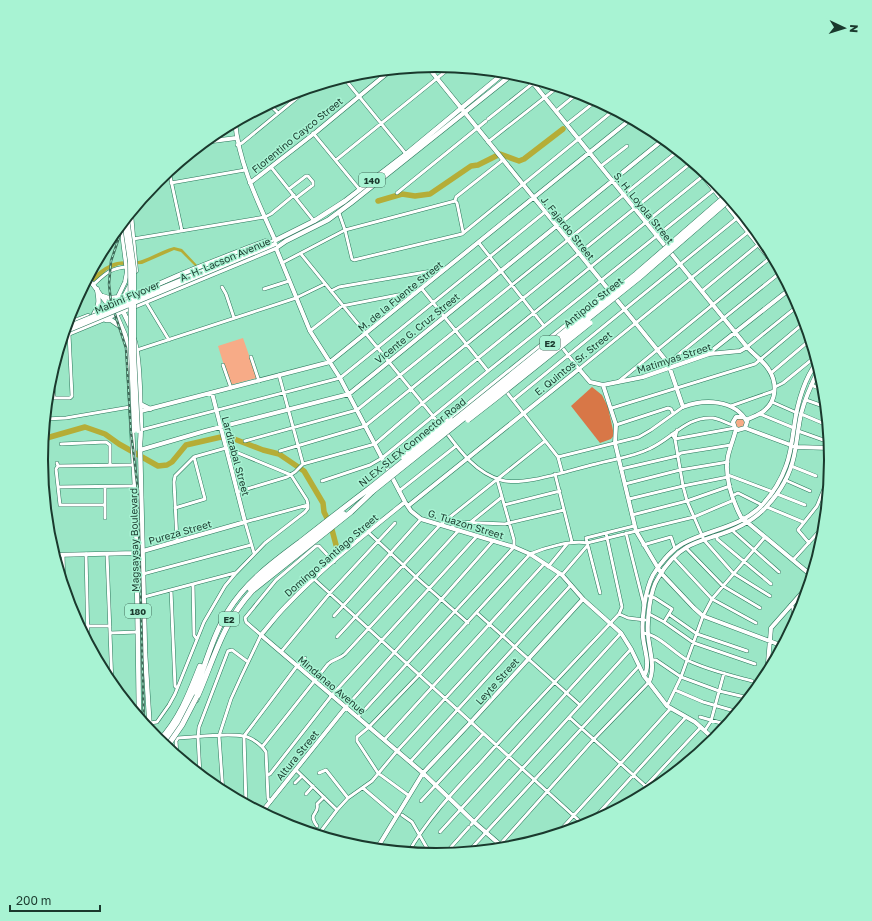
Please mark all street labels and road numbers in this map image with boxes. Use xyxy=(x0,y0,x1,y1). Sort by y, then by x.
street label: Florentino Cayco Street xyxy=(249,95,345,175)
street label: S. H. Loyola Street xyxy=(611,170,677,246)
road number: 140 xyxy=(359,173,385,187)
street label: J. Fajardo Street xyxy=(539,194,597,262)
street label: A. H. Lacson Avenue xyxy=(178,234,272,284)
street label: M. de la Fuente Street xyxy=(355,258,445,334)
street label: Antipolo Street xyxy=(561,274,625,330)
street label: Mabini Flyover xyxy=(93,278,161,316)
street label: Vicente G. Cruz Street xyxy=(372,290,462,366)
street label: E. Quintos Sr. Street xyxy=(532,328,614,398)
road number: E2 xyxy=(540,336,560,350)
street label: Matimyas Street xyxy=(635,340,713,376)
street label: NLEX-SLEX Connector Road xyxy=(356,395,468,489)
street label: Lardizabal Street xyxy=(220,415,252,497)
street label: Magsaysay Boulevard xyxy=(127,488,141,592)
street label: G. Tuazon Street xyxy=(427,507,505,541)
street label: Domingo Santiago Street xyxy=(282,511,380,599)
street label: Pureza Street xyxy=(147,517,213,547)
road number: 180 xyxy=(125,604,151,618)
road number: E2 xyxy=(219,612,239,626)
street label: Mindanao Avenue xyxy=(296,653,368,717)
street label: Leyte Street xyxy=(473,655,521,707)
street label: Altura Street xyxy=(273,727,321,783)

